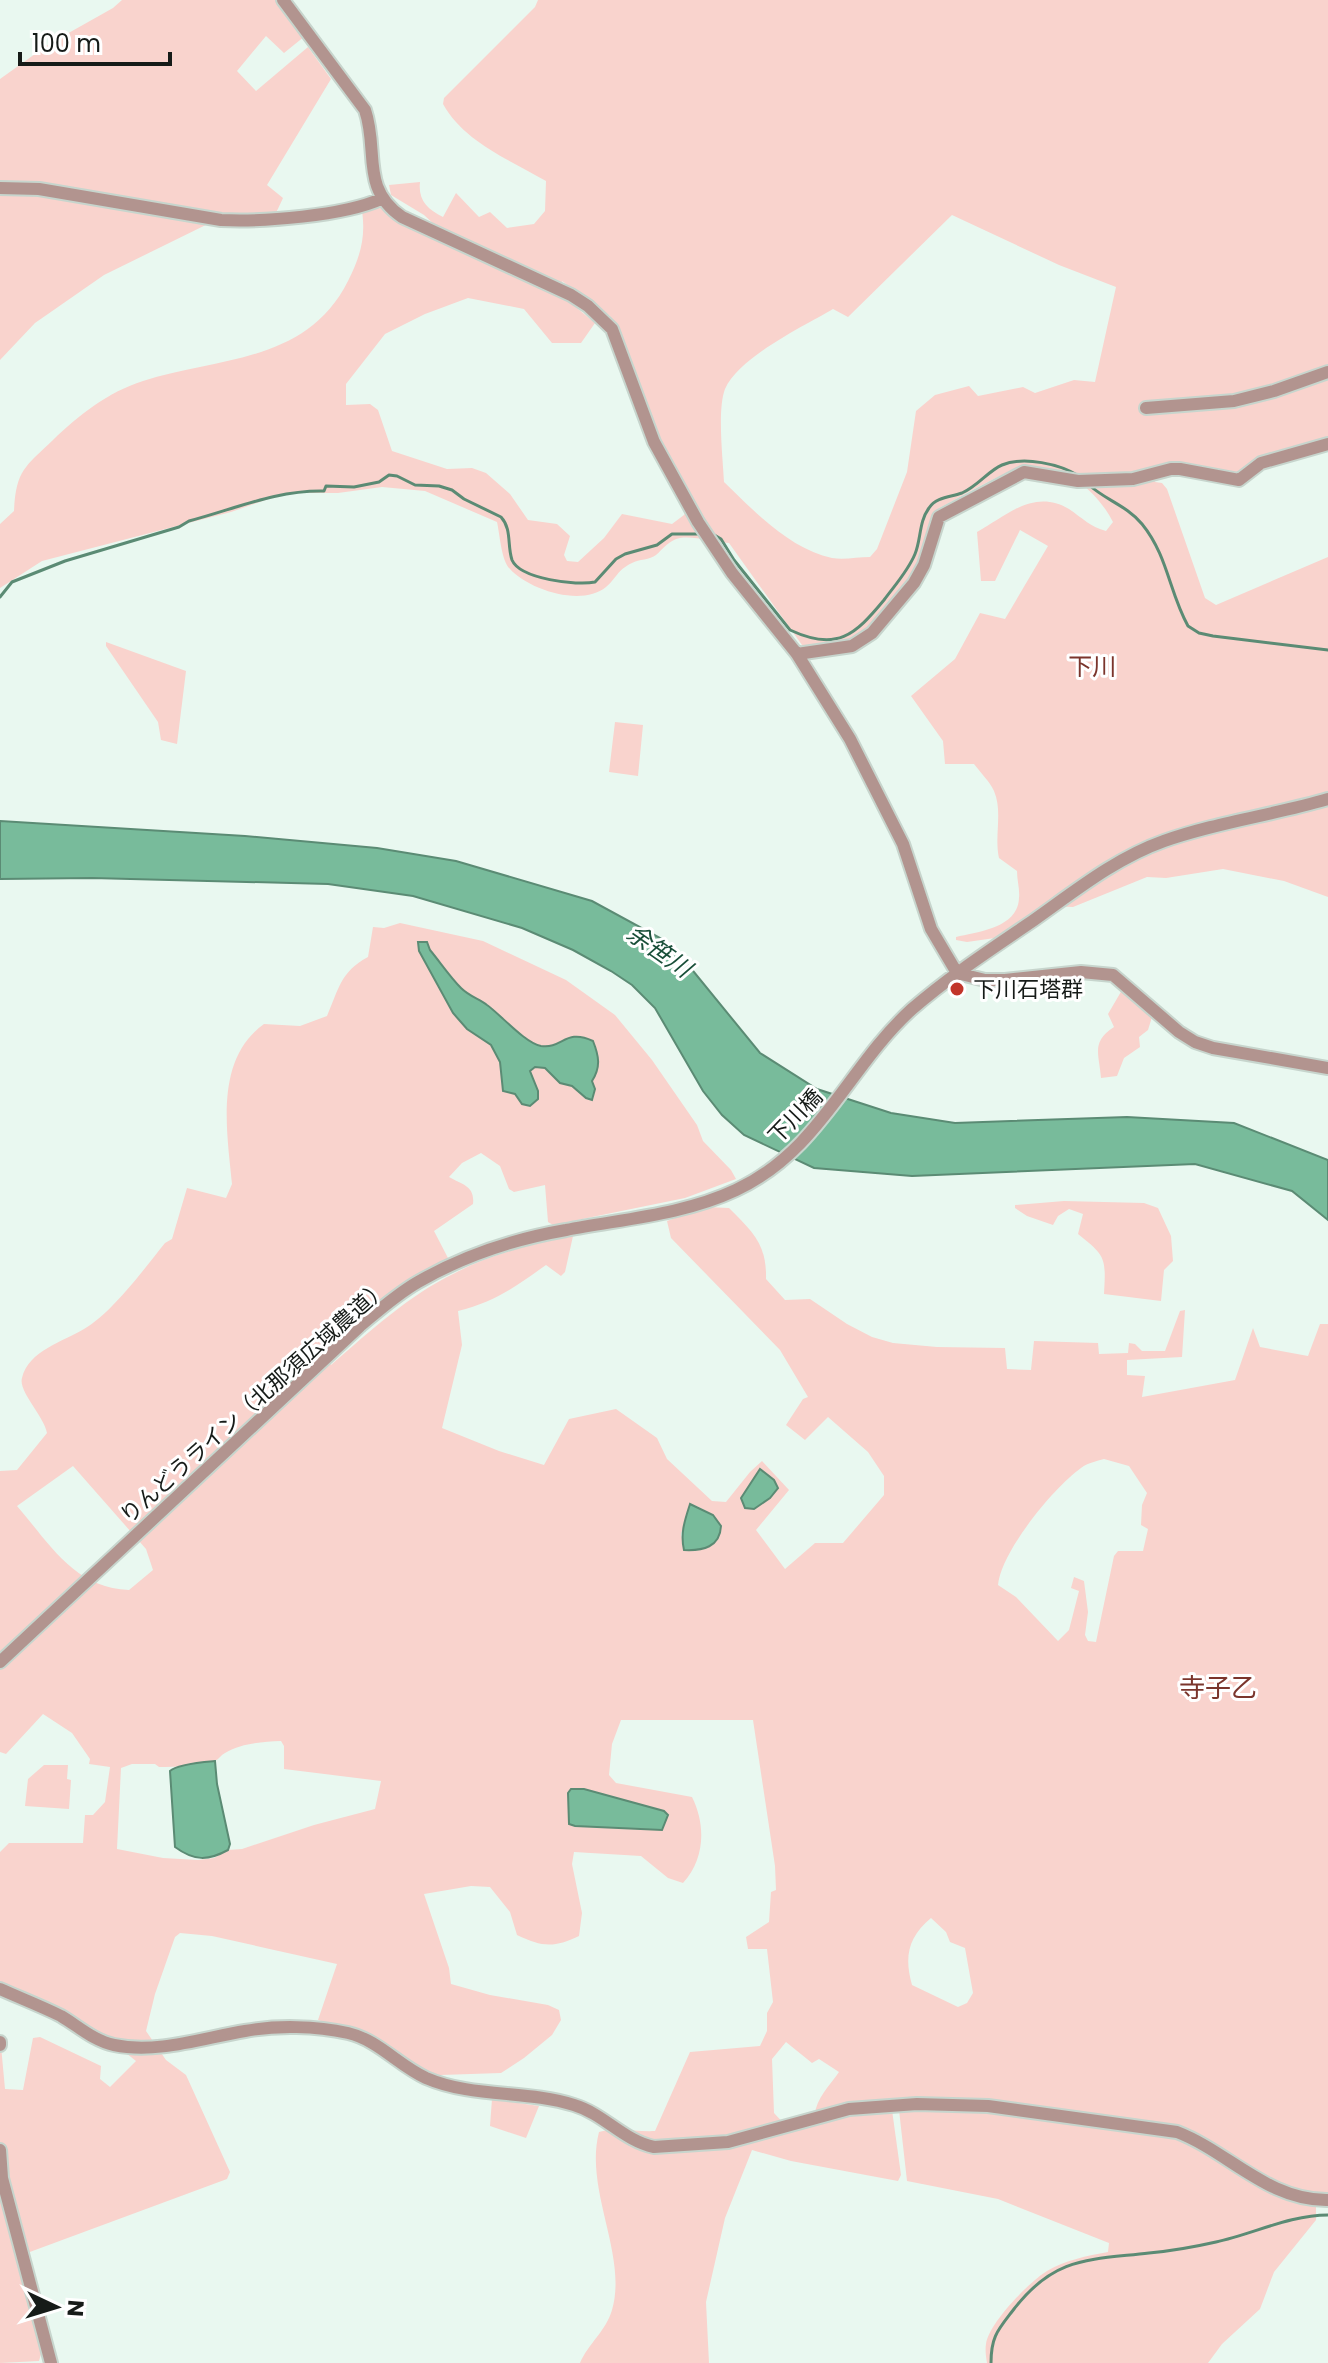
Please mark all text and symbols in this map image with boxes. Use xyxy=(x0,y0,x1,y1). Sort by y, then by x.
scale bar xyxy=(20,16,170,66)
text: 100 m xyxy=(32,27,101,60)
district label: 下川 xyxy=(1068,650,1116,683)
water label: 余笹川 xyxy=(620,916,701,986)
place label: 下川石塔群 xyxy=(973,974,1083,1005)
marker: 下川石塔群 xyxy=(948,980,966,998)
street label: 下川橋 xyxy=(761,1082,829,1151)
street label: りんどうライン（北那須広域農道） xyxy=(113,1272,395,1530)
district label: 寺子乙 xyxy=(1179,1670,1257,1706)
north arrow xyxy=(16,2267,96,2347)
text: N xyxy=(59,2299,91,2318)

